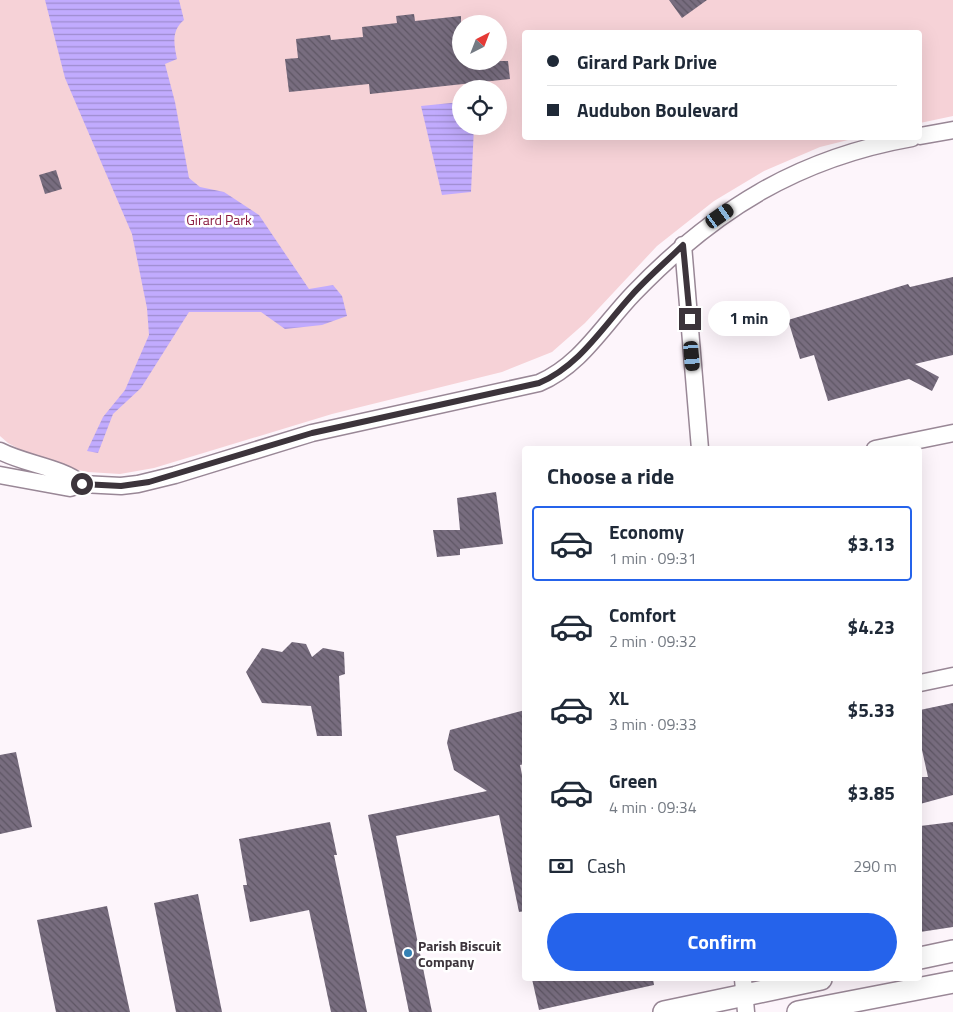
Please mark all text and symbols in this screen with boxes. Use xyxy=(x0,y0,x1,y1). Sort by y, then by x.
north arrow xyxy=(452,15,508,70)
map controls xyxy=(452,15,507,135)
text: Girard Park Drive xyxy=(577,47,717,76)
button: locate xyxy=(452,80,507,135)
text: Audubon Boulevard xyxy=(577,95,738,124)
car xyxy=(703,201,736,231)
park label: Girard Park xyxy=(186,209,252,230)
callout: 1 min xyxy=(708,302,790,336)
text: 1 min xyxy=(730,306,768,330)
route end xyxy=(679,308,701,330)
car xyxy=(683,340,700,372)
text: Choose a ride xyxy=(547,459,674,493)
route start xyxy=(71,473,93,495)
text: Economy xyxy=(609,517,684,546)
icon: car xyxy=(549,521,594,566)
text: $3.13 xyxy=(848,529,895,558)
text: 1 min · 09:31 xyxy=(609,546,697,570)
text: Comfort xyxy=(609,600,676,629)
icon: car xyxy=(549,604,594,649)
text: $4.23 xyxy=(848,612,895,641)
text: 2 min · 09:32 xyxy=(609,629,697,653)
text: XL xyxy=(609,683,629,712)
icon: car xyxy=(549,687,594,732)
text: $5.33 xyxy=(848,695,895,724)
text: 3 min · 09:33 xyxy=(609,712,697,736)
text: Green xyxy=(609,766,658,795)
icon: car xyxy=(549,770,594,815)
text: $3.85 xyxy=(848,778,895,807)
text: 4 min · 09:34 xyxy=(609,795,697,819)
text: Cash xyxy=(587,851,626,880)
icon: cash xyxy=(547,852,575,880)
text: 290 m xyxy=(853,854,897,878)
button: Confirm xyxy=(547,913,897,971)
place label: Parish Biscuit Company xyxy=(418,935,501,972)
marker: Parish Biscuit Company xyxy=(402,947,414,959)

